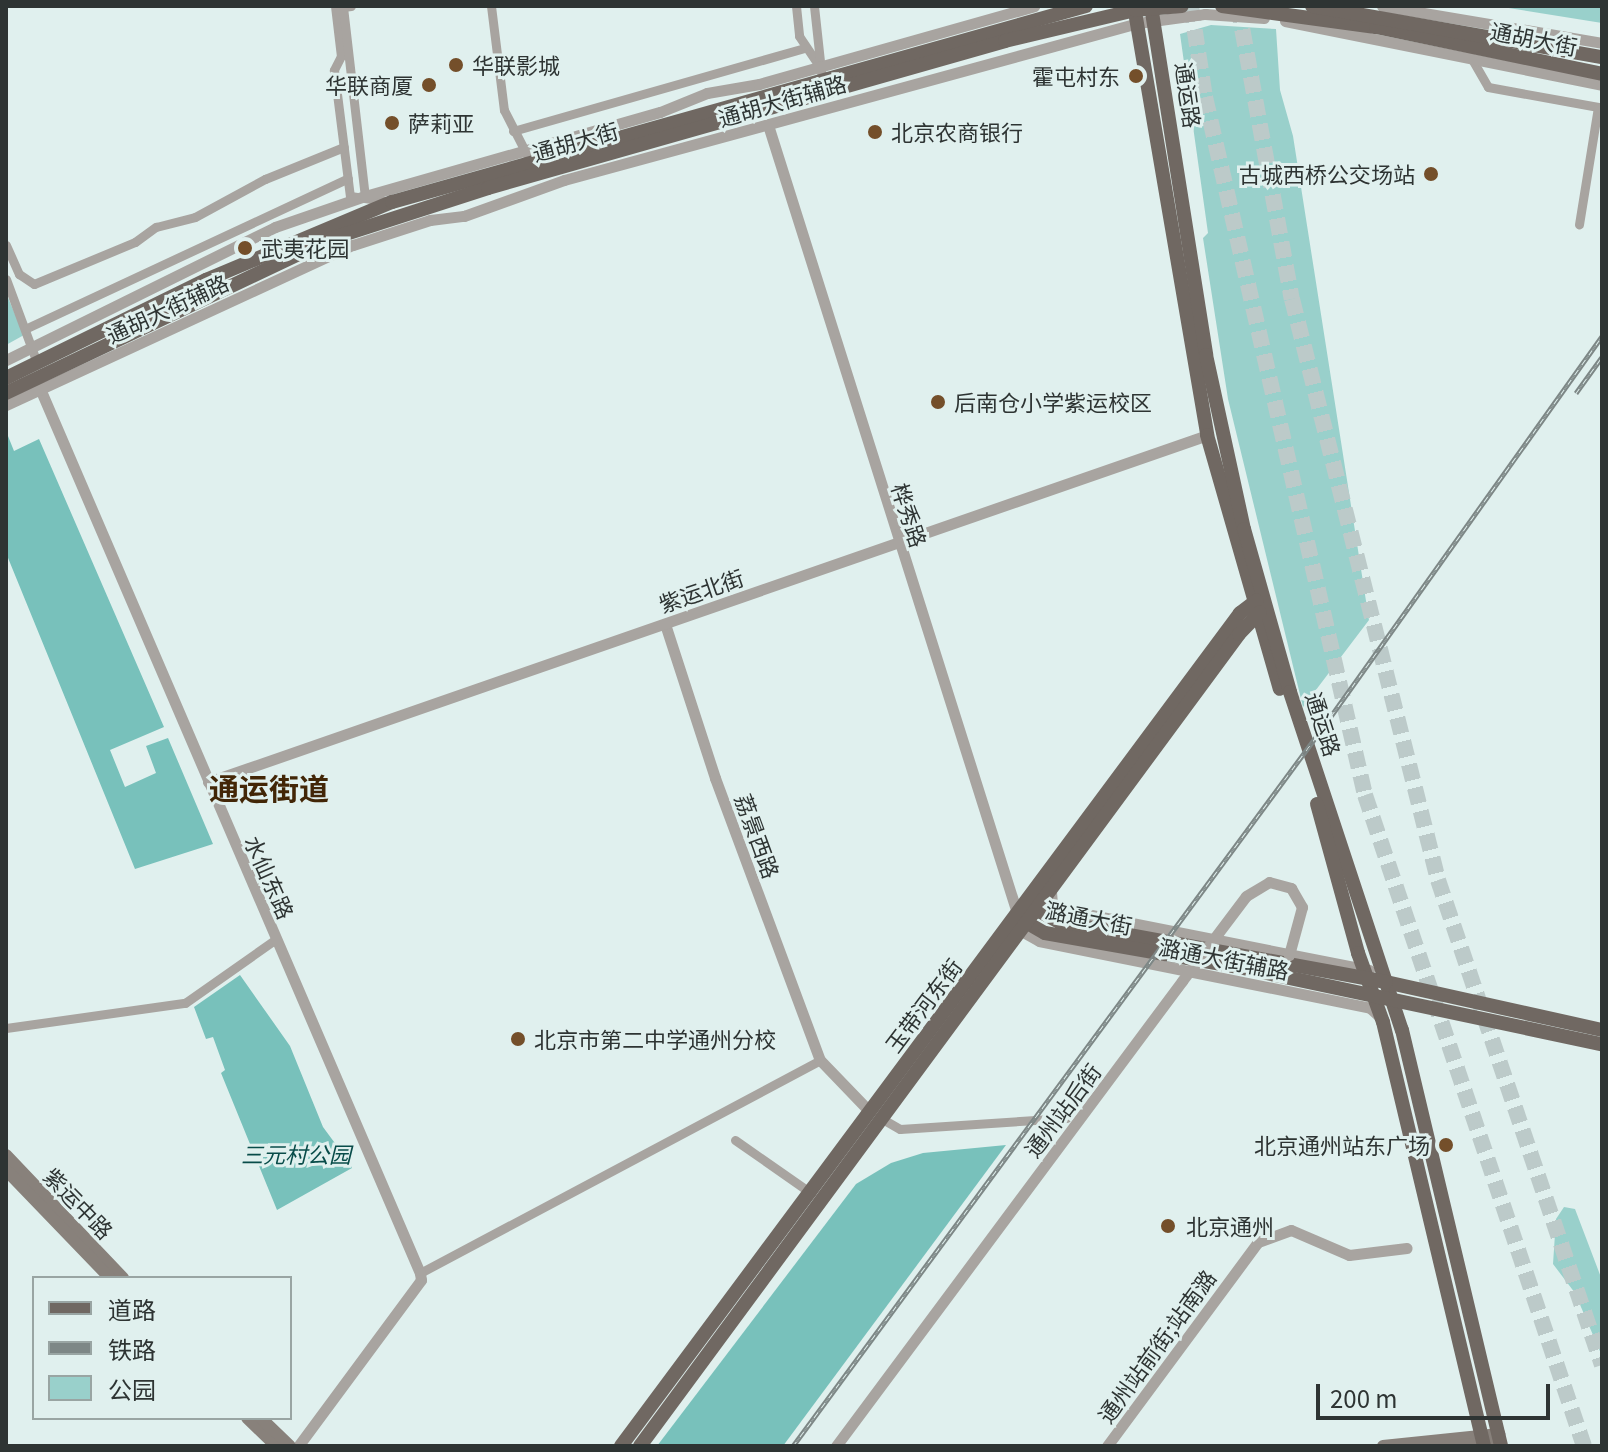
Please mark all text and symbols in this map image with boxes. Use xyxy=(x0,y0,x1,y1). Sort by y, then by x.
street label: 通胡大街 xyxy=(1488,17,1580,59)
place label: 华联影城 xyxy=(472,52,560,78)
marker: 华联影城 xyxy=(447,56,465,74)
street label: 通运路 xyxy=(1171,60,1207,130)
place label: 霍屯村东 xyxy=(1032,63,1120,89)
marker: 霍屯村东 xyxy=(1127,67,1145,85)
street label: 通胡大街辅路 xyxy=(715,69,849,131)
place label: 华联商厦 xyxy=(325,72,413,98)
marker: 华联商厦 xyxy=(420,76,438,94)
place label: 萨莉亚 xyxy=(408,110,474,136)
marker: 萨莉亚 xyxy=(383,114,401,132)
street label: 通胡大街 xyxy=(529,116,621,166)
place label: 北京农商银行 xyxy=(891,119,1023,145)
marker: 北京农商银行 xyxy=(866,123,884,141)
place label: 古城西桥公交场站 xyxy=(1239,161,1415,187)
marker: 古城西桥公交场站 xyxy=(1422,165,1440,183)
place label: 武夷花园 xyxy=(261,235,349,261)
marker: 武夷花园 xyxy=(236,239,254,257)
street label: 通胡大街辅路 xyxy=(102,268,232,348)
place label: 后南仓小学紫运校区 xyxy=(954,389,1152,415)
marker: 后南仓小学紫运校区 xyxy=(929,393,947,411)
street label: 桦秀路 xyxy=(887,480,933,550)
street label: 紫运北街 xyxy=(655,563,747,617)
street label: 通运路 xyxy=(1301,689,1347,759)
district label: 通运街道 xyxy=(209,769,329,805)
street label: 荔景西路 xyxy=(731,790,785,882)
street label: 水仙东路 xyxy=(240,831,300,923)
street label: 潞通大街 xyxy=(1043,896,1135,938)
street label: 潞通大街辅路 xyxy=(1157,932,1291,984)
street label: 玉带河东街 xyxy=(879,953,967,1057)
place label: 北京市第二中学通州分校 xyxy=(534,1026,776,1052)
marker: 北京市第二中学通州分校 xyxy=(509,1030,527,1048)
street label: 通州站后街 xyxy=(1018,1058,1106,1162)
place label: 北京通州站东广场 xyxy=(1254,1132,1430,1158)
marker: 北京通州站东广场 xyxy=(1437,1136,1455,1154)
park label: 三元村公园 xyxy=(241,1141,351,1167)
street label: 紫运中路 xyxy=(39,1162,119,1244)
place label: 北京通州 xyxy=(1186,1213,1274,1239)
marker: 北京通州 xyxy=(1157,1215,1179,1237)
street label: 通州站前街;站南潞 xyxy=(1092,1265,1220,1427)
legend xyxy=(32,1276,292,1420)
text: 道路 xyxy=(108,1291,156,1326)
text: 铁路 xyxy=(108,1331,156,1366)
scale bar xyxy=(1320,1368,1554,1418)
text: 公园 xyxy=(108,1371,156,1406)
text: 200 m xyxy=(1330,1380,1398,1415)

